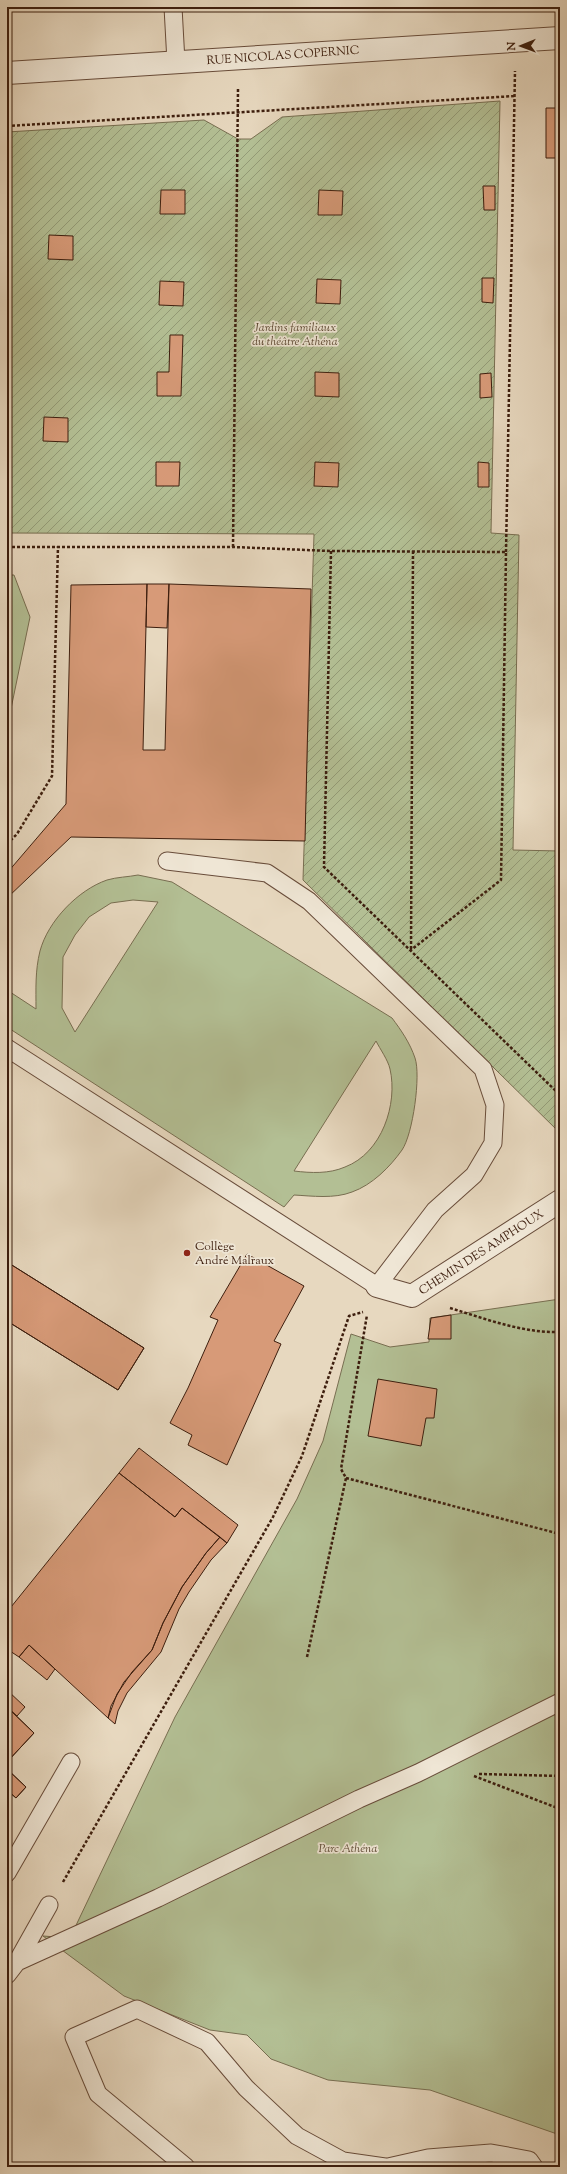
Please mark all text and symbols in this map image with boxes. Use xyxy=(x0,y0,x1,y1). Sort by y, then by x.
north arrow xyxy=(501,26,541,66)
text: N xyxy=(504,41,520,52)
street label: RUE NICOLAS COPERNIC xyxy=(206,42,360,70)
park label: Jardins familiaux du théâtre Athéna xyxy=(252,319,338,351)
street label: CHEMIN DES AMPHOUX xyxy=(415,1206,548,1300)
place label: Collège André Malraux xyxy=(195,1238,275,1270)
marker: Collège André Malraux xyxy=(182,1248,192,1258)
park label: Parc Athéna xyxy=(318,1840,378,1858)

